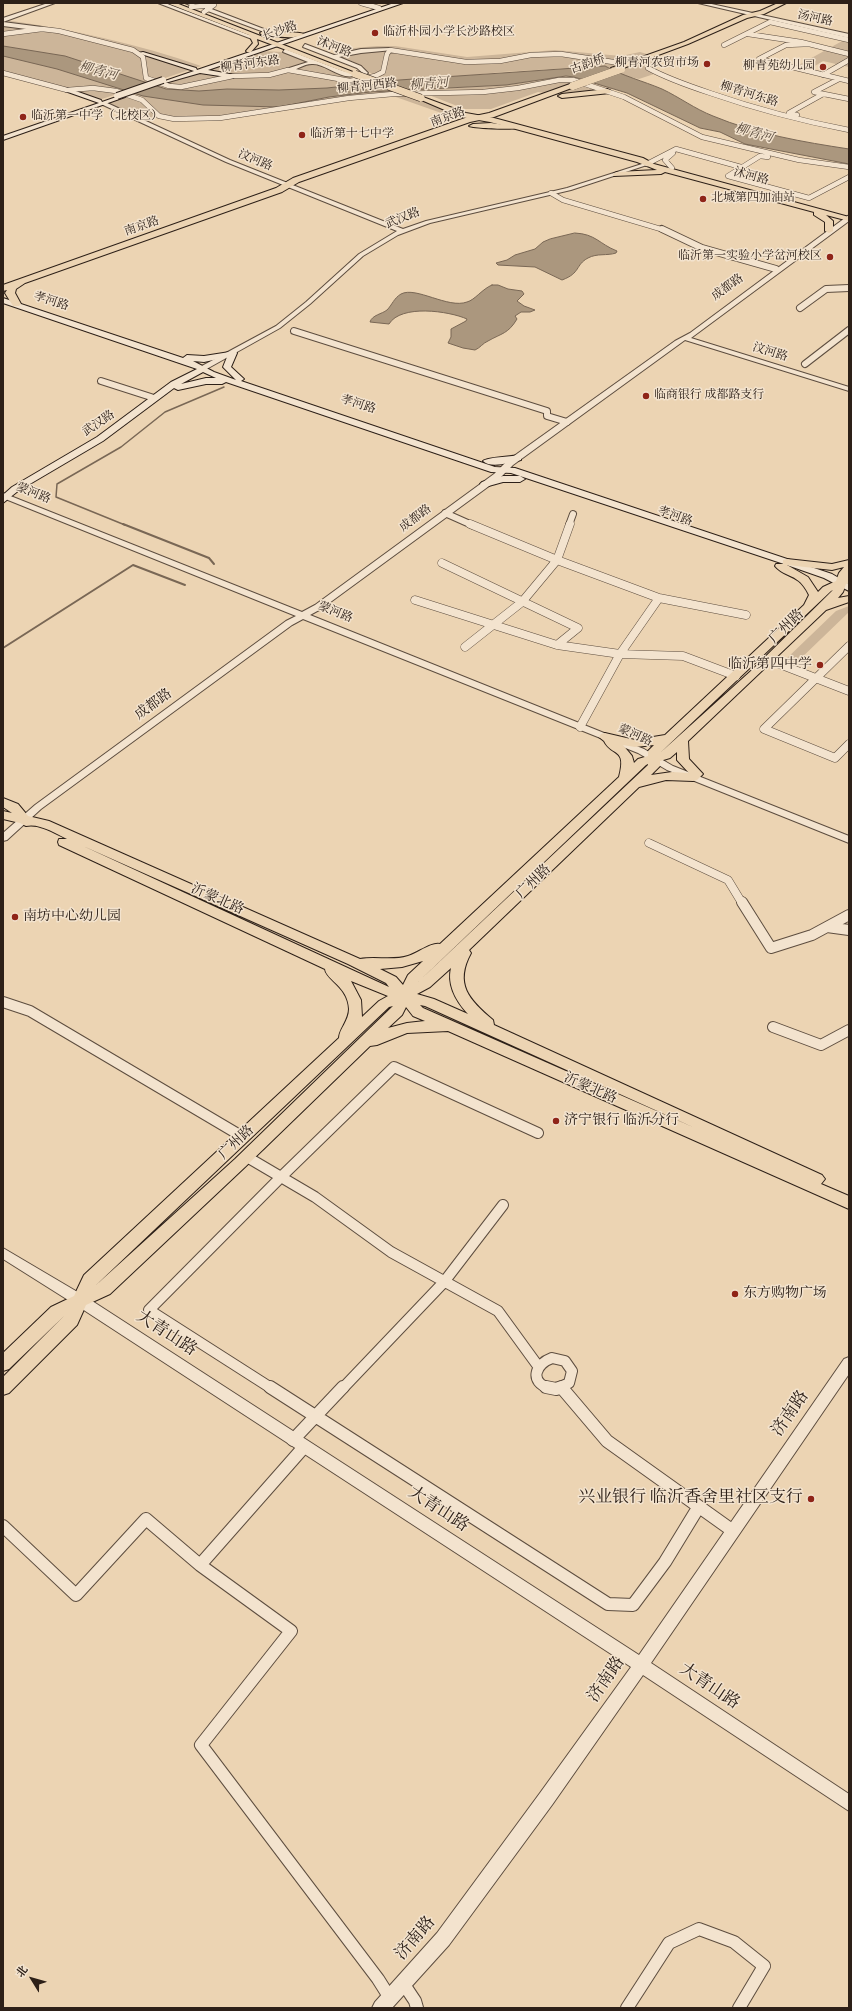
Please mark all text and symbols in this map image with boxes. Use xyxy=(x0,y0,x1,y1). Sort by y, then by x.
street label: 汤河路 xyxy=(796,8,834,30)
street label: 长沙路 xyxy=(261,19,299,45)
place label: 临沂朴园小学长沙路校区 xyxy=(383,26,515,40)
marker: 临沂朴园小学长沙路校区 xyxy=(370,28,380,38)
street label: 沭河路 xyxy=(315,35,353,61)
street label: 古韵桥 xyxy=(569,52,607,78)
street label: 柳青河东路 xyxy=(219,54,281,76)
place label: 柳青河农贸市场 xyxy=(615,57,699,71)
marker: 柳青河农贸市场 xyxy=(702,59,712,69)
water label: 柳青河 xyxy=(77,60,119,84)
place label: 柳青苑幼儿园 xyxy=(743,60,815,74)
marker: 柳青苑幼儿园 xyxy=(818,62,828,72)
water label: 柳青河 xyxy=(409,76,449,94)
street label: 柳青河西路 xyxy=(336,77,398,97)
street label: 柳青河东路 xyxy=(718,79,780,111)
street label: 南京路 xyxy=(429,105,467,131)
place label: 临沂第一中学（北校区） xyxy=(31,110,163,124)
marker: 临沂第一中学（北校区） xyxy=(18,112,28,122)
water label: 柳青河 xyxy=(733,121,775,147)
place label: 临沂第十七中学 xyxy=(310,128,394,142)
marker: 临沂第十七中学 xyxy=(297,130,307,140)
street label: 汶河路 xyxy=(236,147,274,175)
street label: 沭河路 xyxy=(732,165,770,189)
place label: 北城第四加油站 xyxy=(711,192,795,206)
marker: 北城第四加油站 xyxy=(698,194,708,204)
street label: 武汉路 xyxy=(384,206,422,232)
street label: 南京路 xyxy=(123,214,161,240)
place label: 临沂第一实验小学岔河校区 xyxy=(678,250,822,264)
marker: 临沂第一实验小学岔河校区 xyxy=(825,252,835,262)
street label: 成都路 xyxy=(709,272,747,304)
street label: 孝河路 xyxy=(32,290,70,314)
street label: 汶河路 xyxy=(751,341,789,365)
place label: 临商银行 成都路支行 xyxy=(654,389,765,403)
marker: 临商银行 成都路支行 xyxy=(641,391,651,401)
street label: 孝河路 xyxy=(339,393,377,417)
street label: 武汉路 xyxy=(80,408,118,440)
street label: 蒙河路 xyxy=(14,481,52,507)
street label: 成都路 xyxy=(397,502,435,536)
street label: 孝河路 xyxy=(656,504,694,530)
street label: 蒙河路 xyxy=(316,600,354,626)
street label: 广州路 xyxy=(766,606,808,648)
place label: 临沂第四中学 xyxy=(728,657,812,673)
marker: 临沂第四中学 xyxy=(815,660,825,670)
street label: 成都路 xyxy=(132,686,176,724)
street label: 蒙河路 xyxy=(616,722,654,750)
street label: 广州路 xyxy=(513,861,555,903)
street label: 沂蒙北路 xyxy=(188,881,246,919)
place label: 南坊中心幼儿园 xyxy=(23,909,121,925)
marker: 南坊中心幼儿园 xyxy=(10,912,20,922)
street label: 沂蒙北路 xyxy=(561,1070,619,1108)
place label: 济宁银行 临沂分行 xyxy=(564,1113,679,1129)
marker: 济宁银行 临沂分行 xyxy=(551,1116,561,1126)
street label: 广州路 xyxy=(216,1123,258,1163)
place label: 东方购物广场 xyxy=(743,1286,827,1302)
marker: 东方购物广场 xyxy=(730,1289,740,1299)
street label: 大青山路 xyxy=(132,1307,200,1361)
street label: 济南路 xyxy=(768,1387,814,1441)
street label: 大青山路 xyxy=(404,1483,472,1537)
place label: 兴业银行 临沂香舍里社区支行 xyxy=(578,1489,803,1509)
marker: 兴业银行 临沂香舍里社区支行 xyxy=(806,1494,816,1504)
street label: 济南路 xyxy=(584,1653,630,1707)
street label: 大青山路 xyxy=(675,1660,743,1714)
street label: 济南路 xyxy=(392,1913,440,1965)
north arrow xyxy=(12,1959,52,1999)
text: 北 xyxy=(14,1963,31,1980)

